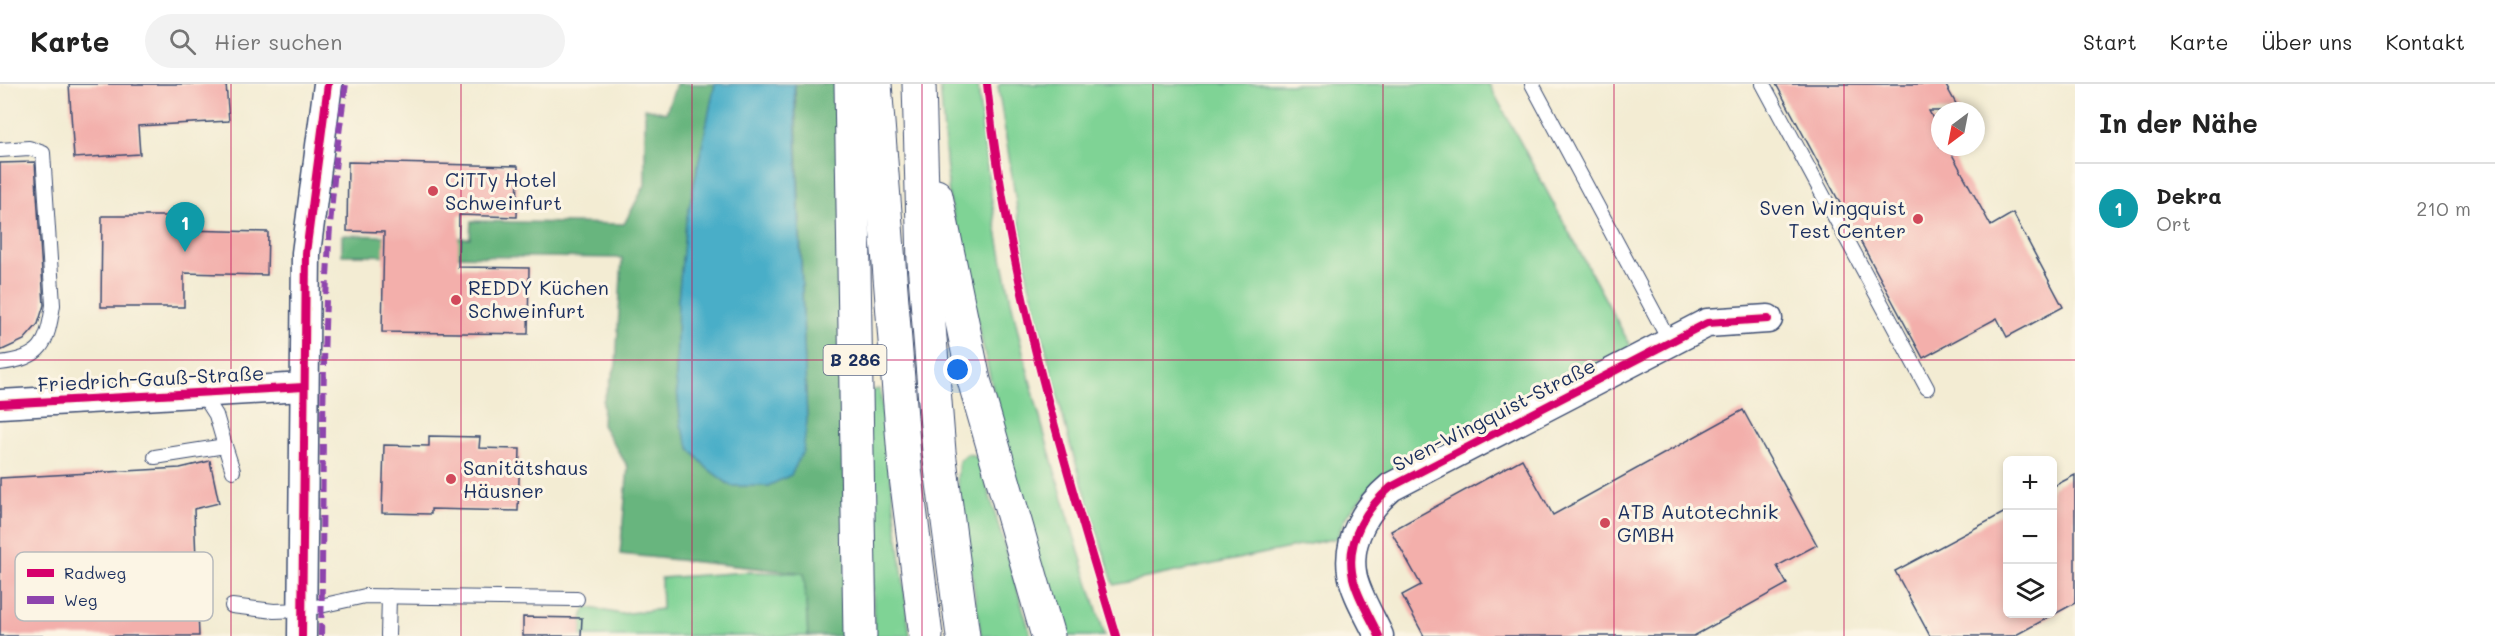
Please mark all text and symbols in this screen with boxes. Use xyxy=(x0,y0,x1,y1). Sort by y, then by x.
search box xyxy=(145,14,565,68)
text: Karte xyxy=(30,23,109,59)
icon: search xyxy=(166,25,199,58)
text: Hier suchen xyxy=(214,27,342,56)
text: Start xyxy=(2083,28,2137,55)
text: Karte xyxy=(2170,28,2228,55)
text: Über uns xyxy=(2261,28,2352,55)
text: Kontakt xyxy=(2385,28,2465,55)
north arrow xyxy=(1931,102,1985,156)
text: In der Nähe xyxy=(2099,106,2258,140)
place label: CiTTy Hotel Schweinfurt xyxy=(445,166,562,215)
text: Dekra xyxy=(2156,181,2222,210)
marker: CiTTy Hotel Schweinfurt xyxy=(426,184,440,198)
place label: Sven Wingquist Test Center xyxy=(1760,194,1906,243)
text: 1 xyxy=(2114,195,2123,221)
text: 210 m xyxy=(2416,195,2471,221)
pin: 1 xyxy=(166,202,204,252)
text: Ort xyxy=(2156,210,2191,236)
marker: Sven Wingquist Test Center xyxy=(1911,212,1925,226)
place label: REDDY Küchen Schweinfurt xyxy=(468,274,609,323)
marker: REDDY Küchen Schweinfurt xyxy=(449,293,463,307)
road number: B 286 xyxy=(824,345,886,375)
street label: Sven-Wingquist-Straße xyxy=(1388,352,1599,477)
your location xyxy=(943,355,972,384)
street label: Friedrich-Gauß-Straße xyxy=(37,359,265,397)
place label: Sanitätshaus Häusner xyxy=(463,454,588,503)
map controls xyxy=(2003,456,2057,618)
button: + xyxy=(2003,456,2057,510)
marker: Sanitätshaus Häusner xyxy=(444,472,458,486)
place label: ATB Autotechnik GMBH xyxy=(1617,498,1778,547)
button: − xyxy=(2003,510,2057,564)
marker: ATB Autotechnik GMBH xyxy=(1598,516,1612,530)
legend xyxy=(15,552,213,621)
text: Radweg xyxy=(64,562,126,583)
button: layers xyxy=(2003,564,2057,618)
text: Weg xyxy=(64,589,97,610)

